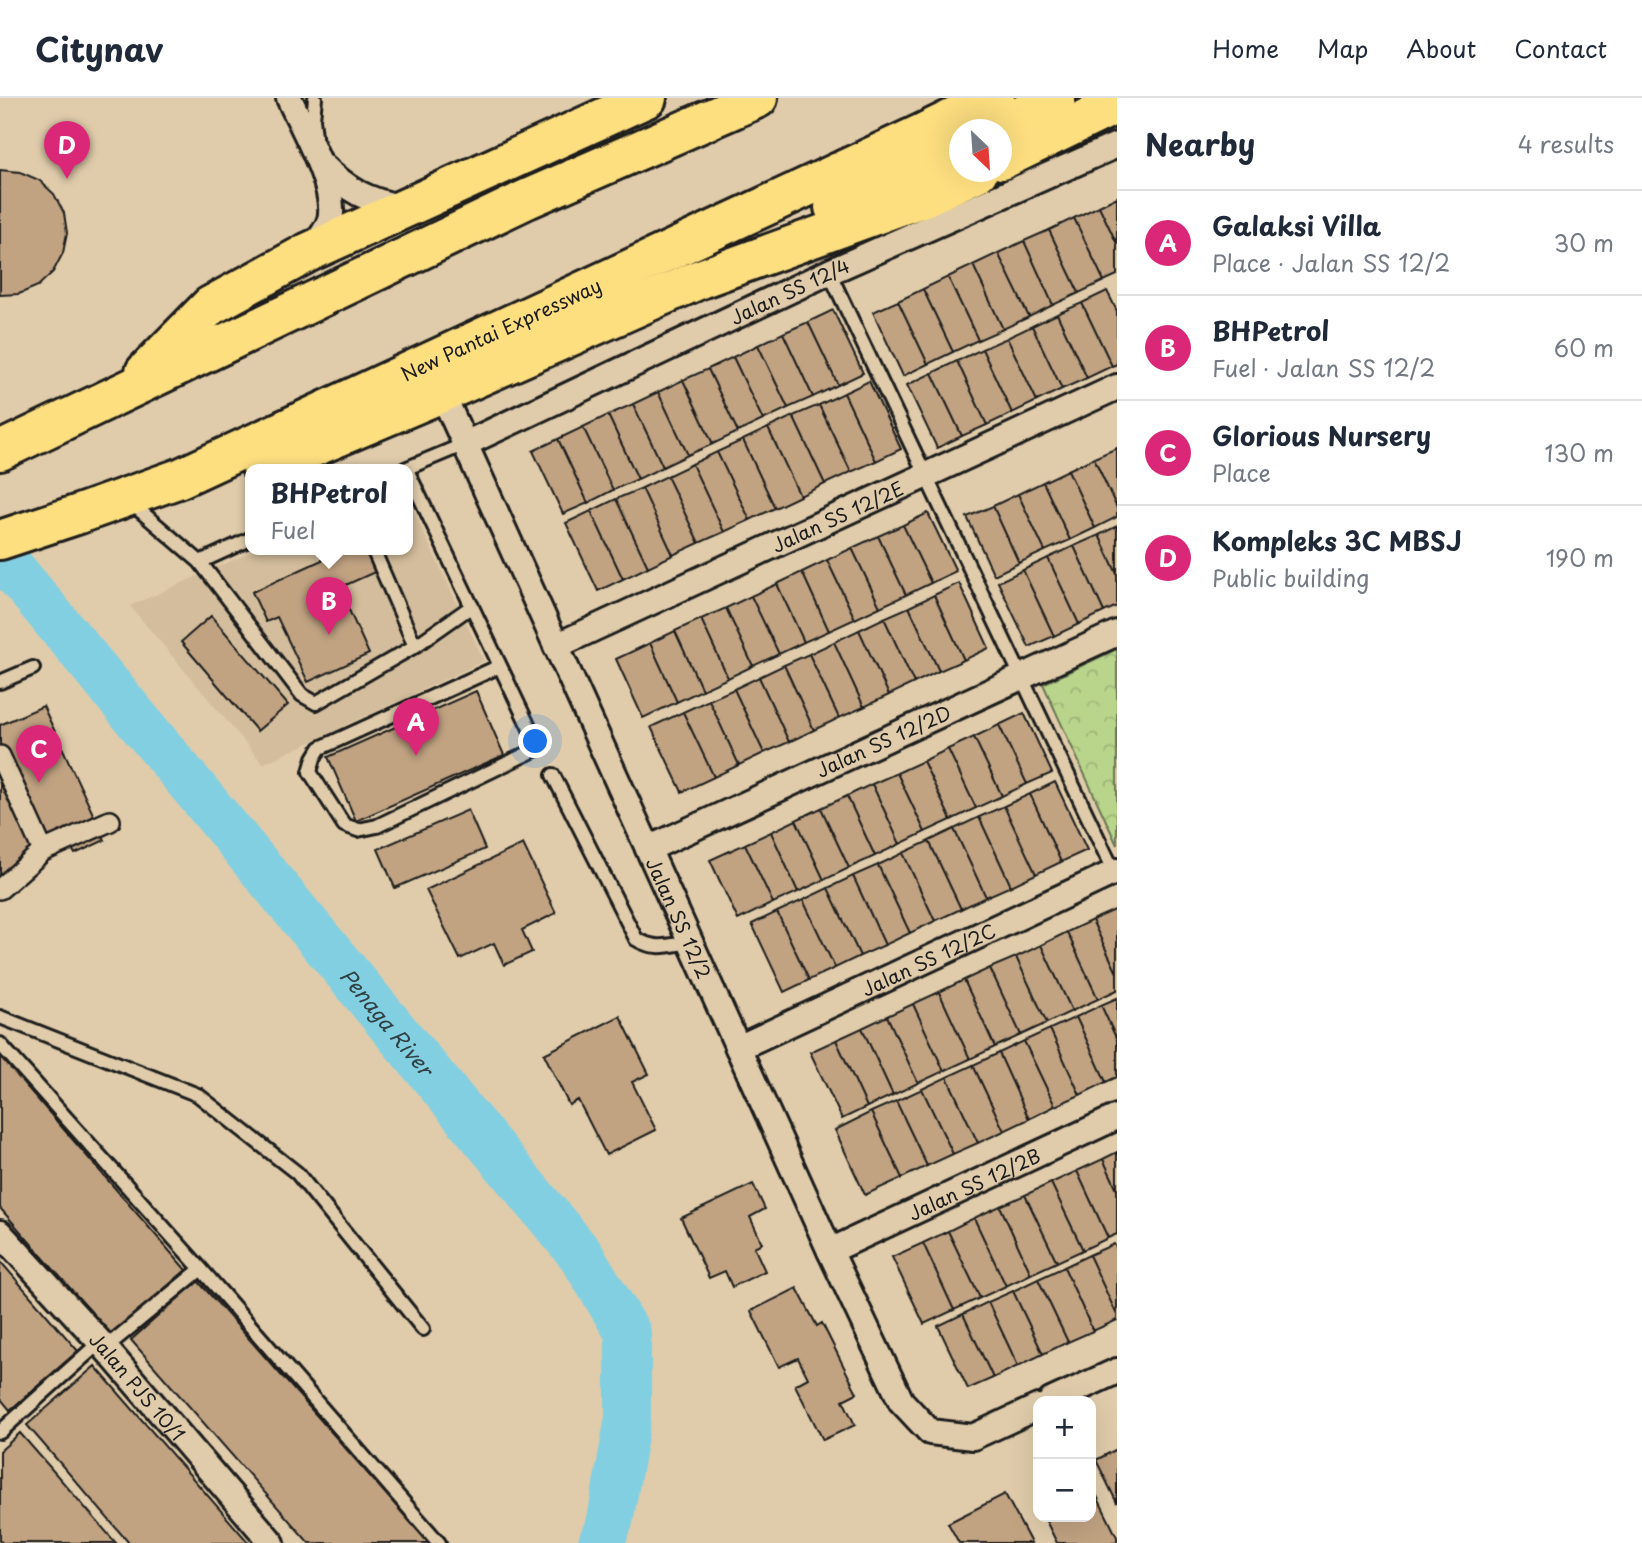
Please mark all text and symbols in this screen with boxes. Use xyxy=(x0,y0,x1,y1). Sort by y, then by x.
text: Citynav xyxy=(35,23,163,73)
text: Home xyxy=(1212,30,1279,66)
text: Map xyxy=(1317,30,1368,66)
text: About xyxy=(1406,30,1476,66)
text: Contact xyxy=(1514,30,1607,66)
north arrow xyxy=(949,119,1012,182)
pin: D xyxy=(44,121,90,179)
text: Nearby xyxy=(1145,121,1255,166)
text: 4 results xyxy=(1518,126,1614,161)
text: Galaksi Villa xyxy=(1212,206,1381,245)
text: A xyxy=(1159,225,1177,260)
text: 30 m xyxy=(1553,225,1614,260)
text: Place · Jalan SS 12/2 xyxy=(1212,245,1450,280)
street label: Jalan SS 12/4 xyxy=(725,251,854,331)
street label: New Pantai Expressway xyxy=(396,270,606,388)
text: BHPetrol xyxy=(1212,311,1329,350)
text: B xyxy=(1160,330,1176,365)
text: 60 m xyxy=(1554,330,1614,365)
text: Fuel · Jalan SS 12/2 xyxy=(1212,350,1435,385)
text: Glorious Nursery xyxy=(1212,416,1431,455)
text: C xyxy=(1159,435,1177,470)
text: 130 m xyxy=(1544,435,1614,470)
text: Place xyxy=(1212,455,1271,490)
popup xyxy=(245,464,413,555)
text: BHPetrol xyxy=(270,473,388,512)
street label: Jalan SS 12/2E xyxy=(767,474,908,559)
text: Fuel xyxy=(270,512,316,547)
text: Kompleks 3C MBSJ xyxy=(1212,521,1462,560)
text: D xyxy=(1159,540,1177,575)
text: 190 m xyxy=(1546,540,1614,575)
text: Public building xyxy=(1212,560,1369,595)
pin: B xyxy=(306,577,352,635)
pin: A xyxy=(393,698,439,756)
street label: Jalan SS 12/2D xyxy=(811,698,955,784)
your location xyxy=(518,724,552,758)
pin: C xyxy=(16,725,62,783)
street label: Jalan SS 12/2 xyxy=(640,853,719,983)
street label: Jalan SS 12/2C xyxy=(857,916,1000,1002)
water label: Penaga River xyxy=(333,961,443,1084)
street label: Jalan SS 12/2B xyxy=(903,1141,1045,1227)
street label: Jalan PJS 10/1 xyxy=(83,1326,192,1447)
map controls xyxy=(1033,1396,1096,1522)
button: + xyxy=(1033,1396,1096,1459)
button: − xyxy=(1033,1459,1096,1522)

